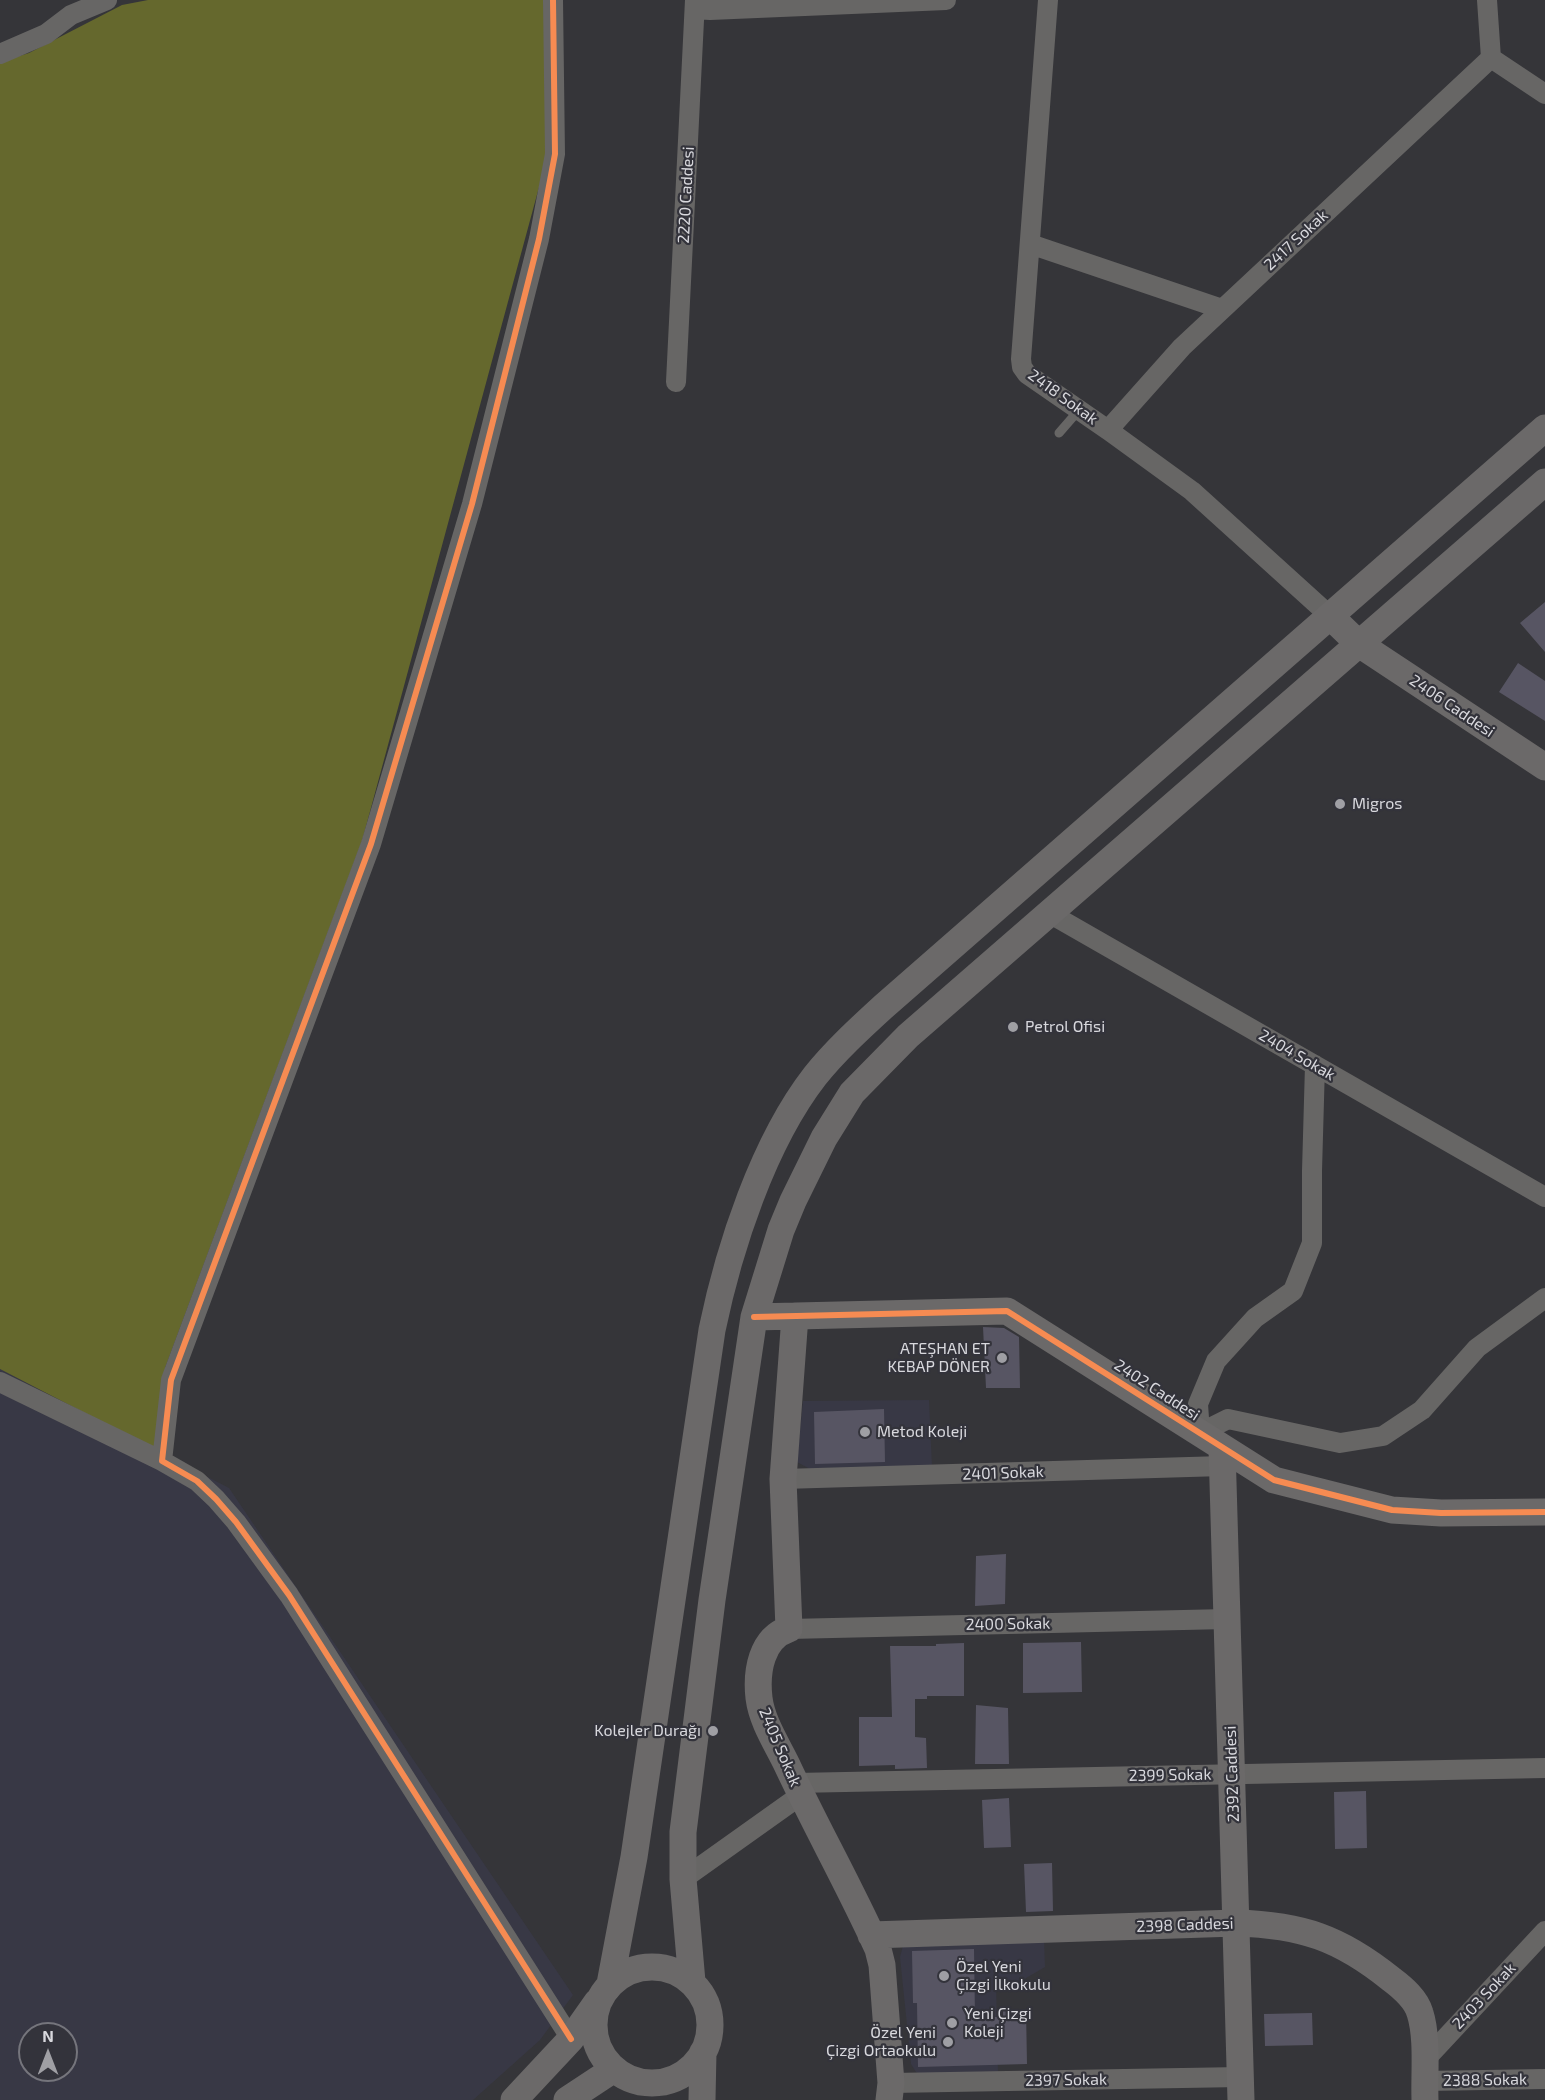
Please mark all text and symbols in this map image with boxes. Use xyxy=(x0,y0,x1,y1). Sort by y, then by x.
street label: 2220 Caddesi xyxy=(674,146,698,244)
street label: 2417 Sokak xyxy=(1260,206,1332,274)
street label: 2418 Sokak xyxy=(1024,365,1102,429)
street label: 2406 Caddesi xyxy=(1406,671,1498,741)
place label: Migros xyxy=(1352,794,1402,814)
marker: Migros xyxy=(1333,797,1347,811)
place label: Petrol Ofisi xyxy=(1025,1017,1105,1037)
marker: Petrol Ofisi xyxy=(1006,1020,1020,1034)
street label: 2404 Sokak xyxy=(1255,1025,1339,1085)
place label: ATEŞHAN ET KEBAP DÖNER xyxy=(887,1339,990,1377)
marker: ATEŞHAN ET KEBAP DÖNER xyxy=(995,1351,1009,1365)
street label: 2402 Caddesi xyxy=(1111,1355,1203,1425)
place label: Metod Koleji xyxy=(877,1422,967,1442)
marker: Metod Koleji xyxy=(858,1425,872,1439)
street label: 2401 Sokak xyxy=(962,1462,1044,1484)
street label: 2400 Sokak xyxy=(965,1614,1051,1634)
street label: 2405 Sokak xyxy=(755,1705,805,1789)
place label: Kolejler Durağı xyxy=(594,1721,701,1741)
marker: Kolejler Durağı xyxy=(706,1724,720,1738)
street label: 2392 Caddesi xyxy=(1221,1725,1243,1823)
street label: 2399 Sokak xyxy=(1128,1765,1212,1785)
street label: 2398 Caddesi xyxy=(1136,1914,1234,1936)
place label: Özel Yeni Çizgi İlkokulu xyxy=(956,1957,1051,1995)
street label: 2403 Sokak xyxy=(1448,1959,1520,2033)
marker: Özel Yeni Çizgi İlkokulu xyxy=(937,1969,951,1983)
place label: Yeni Çizgi Koleji xyxy=(964,2004,1032,2042)
marker: Yeni Çizgi Koleji xyxy=(945,2016,959,2030)
north arrow xyxy=(18,2022,78,2082)
place label: Özel Yeni Çizgi Ortaokulu xyxy=(826,2023,936,2061)
text: N xyxy=(42,2026,54,2045)
marker: Özel Yeni Çizgi Ortaokulu xyxy=(941,2035,955,2049)
street label: 2397 Sokak xyxy=(1025,2070,1107,2090)
street label: 2388 Sokak xyxy=(1443,2070,1527,2090)

